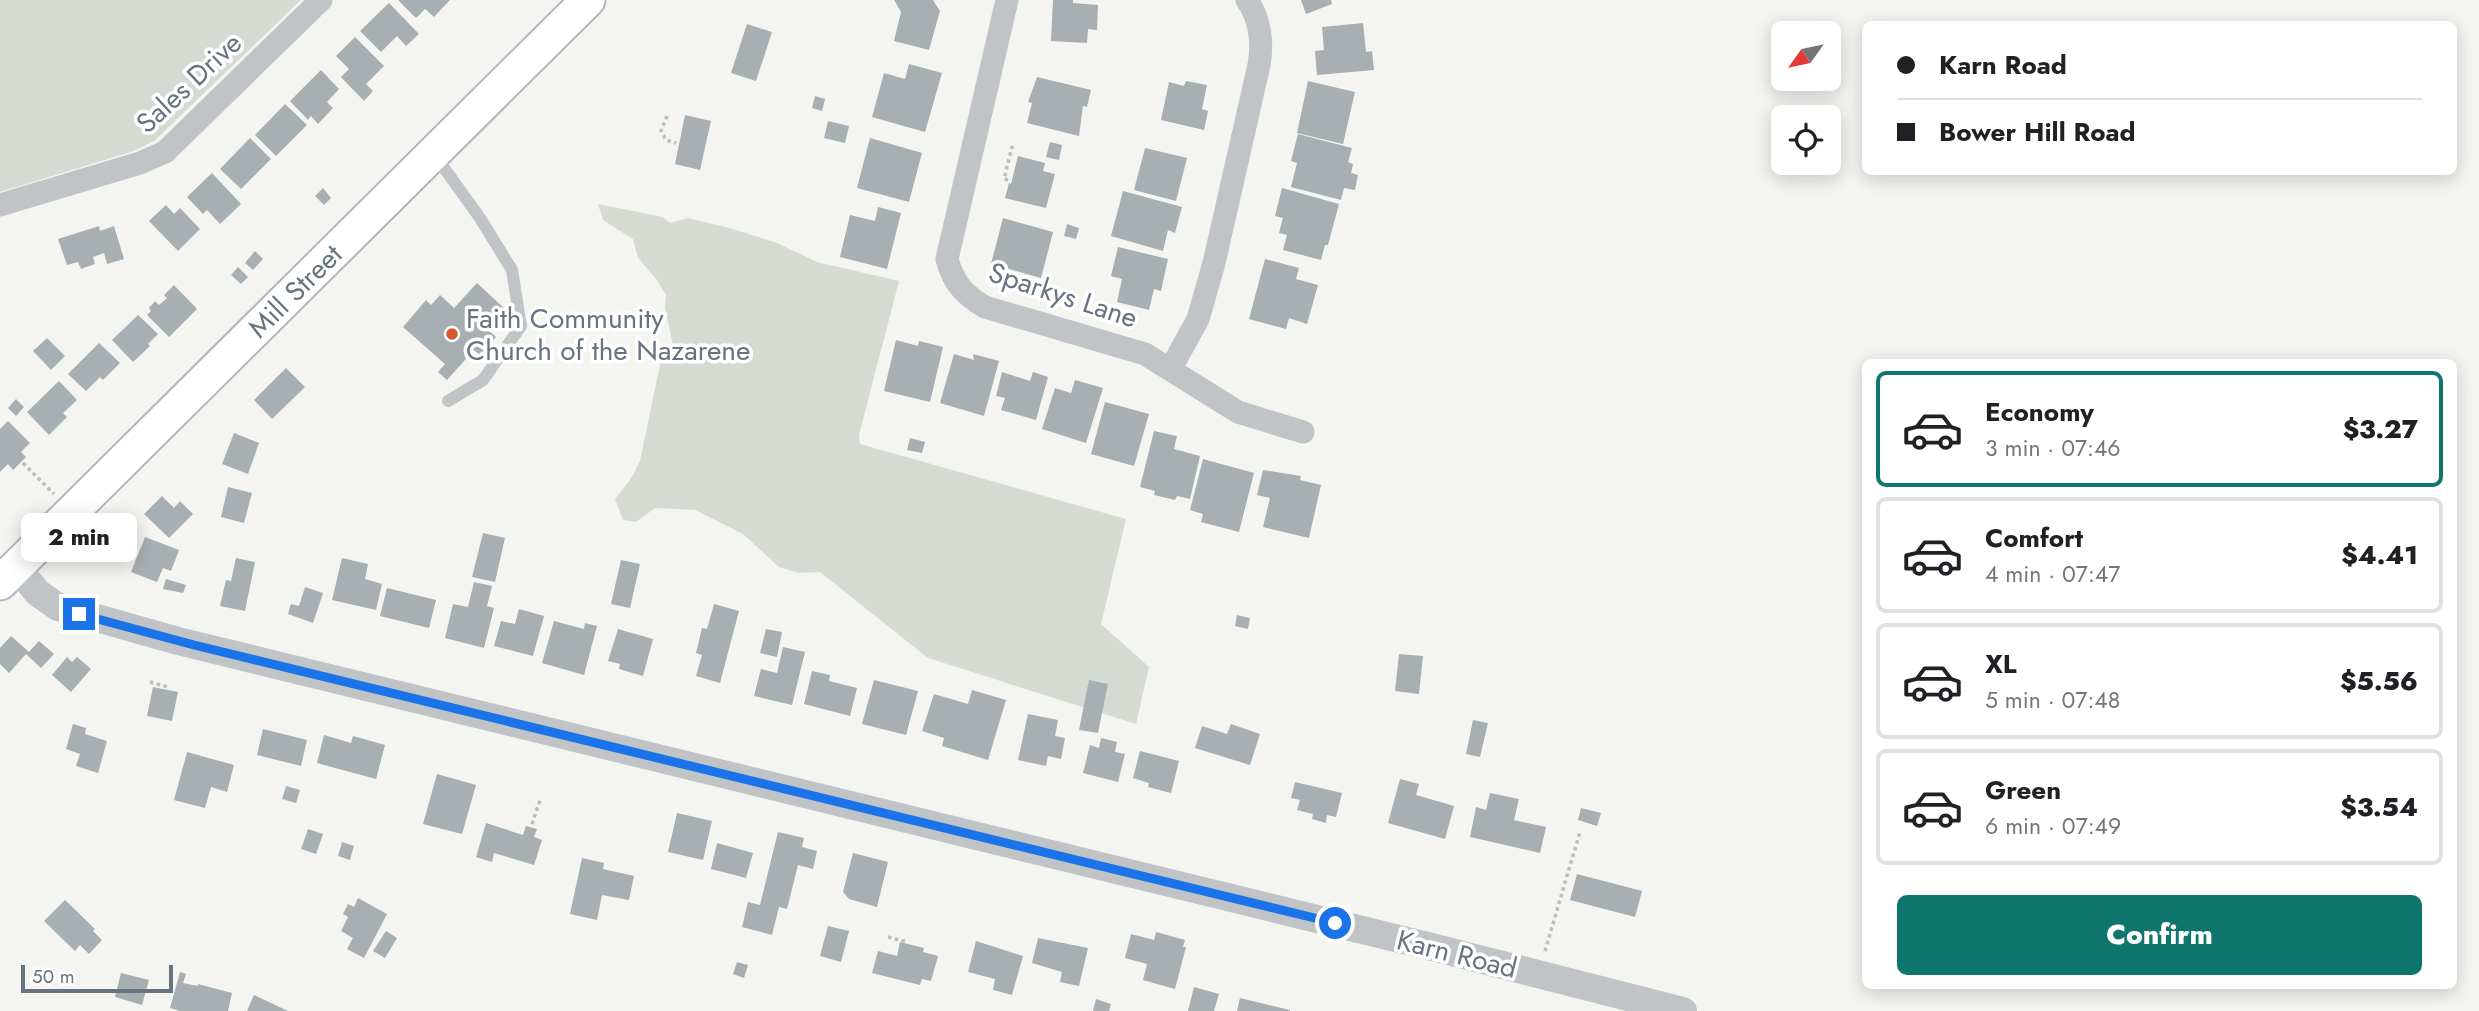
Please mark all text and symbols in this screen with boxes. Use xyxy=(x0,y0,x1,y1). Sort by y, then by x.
north arrow xyxy=(1771,21,1841,91)
map controls xyxy=(1771,21,1841,175)
street label: Sales Drive xyxy=(127,23,251,143)
text: Karn Road xyxy=(1939,46,2067,84)
button: locate xyxy=(1771,105,1841,175)
text: Bower Hill Road xyxy=(1939,113,2136,151)
street label: Mill Street xyxy=(238,234,351,347)
street label: Sparkys Lane xyxy=(983,252,1143,338)
place label: Faith Community Church of the Nazarene xyxy=(466,298,750,371)
marker: Faith Community Church of the Nazarene xyxy=(444,326,460,342)
text: Economy xyxy=(1985,393,2094,431)
icon: car xyxy=(1901,398,1964,461)
text: $3.27 xyxy=(2343,410,2418,448)
text: 3 min · 07:46 xyxy=(1985,431,2121,465)
callout: 2 min xyxy=(21,512,137,562)
text: Comfort xyxy=(1985,519,2083,557)
text: 2 min xyxy=(48,520,110,554)
icon: car xyxy=(1901,524,1964,587)
text: $4.41 xyxy=(2341,536,2418,574)
text: 4 min · 07:47 xyxy=(1985,557,2120,591)
route end xyxy=(63,598,95,630)
text: XL xyxy=(1985,645,2017,683)
icon: car xyxy=(1901,650,1964,713)
text: $5.56 xyxy=(2340,662,2418,700)
text: 5 min · 07:48 xyxy=(1985,683,2120,717)
text: Green xyxy=(1985,771,2061,809)
icon: car xyxy=(1901,776,1964,839)
text: $3.54 xyxy=(2340,788,2418,826)
text: 6 min · 07:49 xyxy=(1985,809,2121,843)
button: Confirm xyxy=(1897,895,2422,975)
route start xyxy=(1319,907,1351,939)
street label: Karn Road xyxy=(1393,919,1521,989)
scale bar xyxy=(21,962,173,994)
text: 50 m xyxy=(32,963,75,990)

